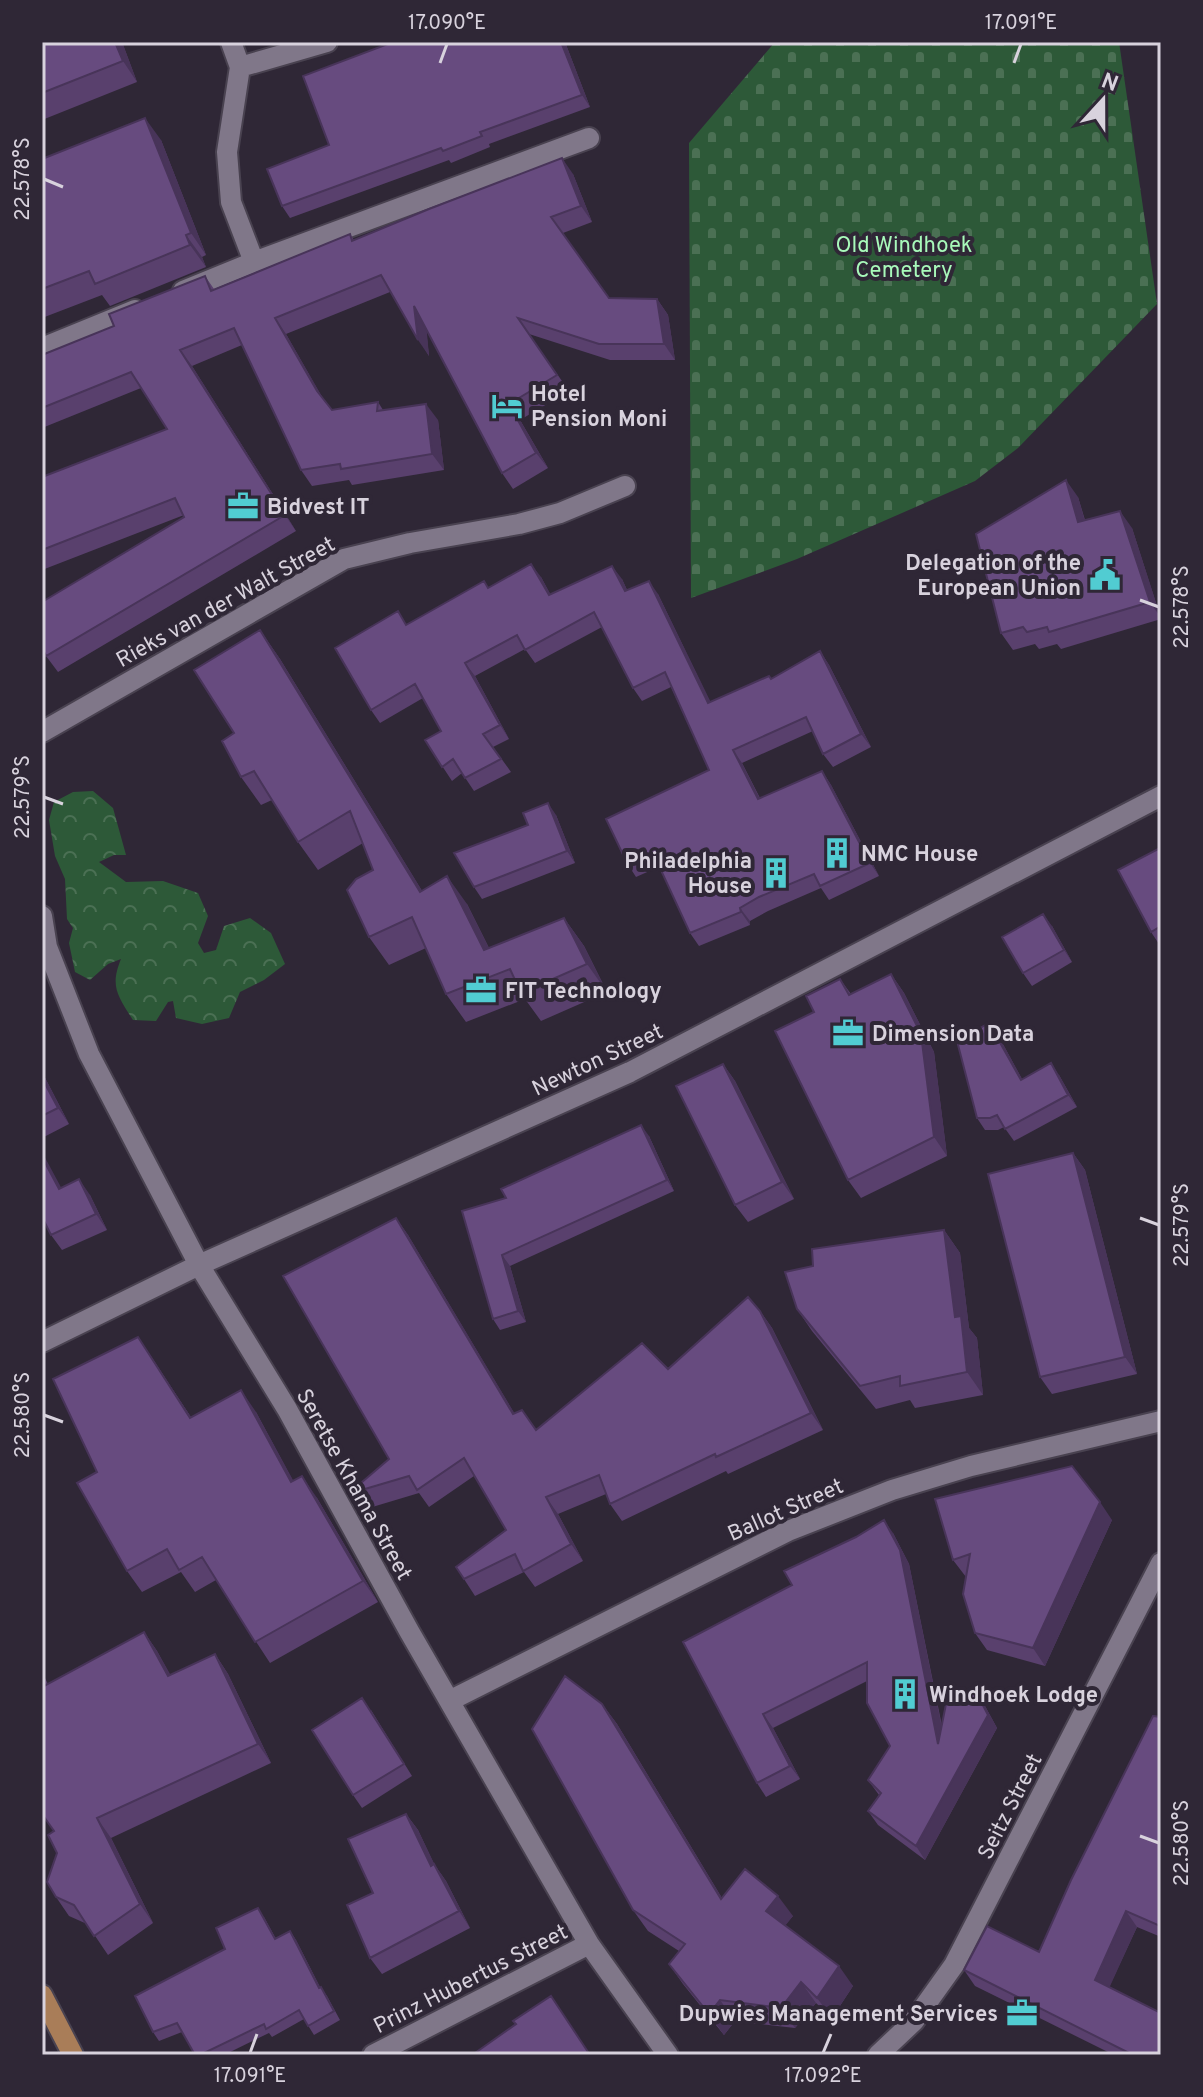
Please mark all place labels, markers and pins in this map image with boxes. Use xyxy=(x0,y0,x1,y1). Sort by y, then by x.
place label: Hotel Pension Moni xyxy=(531,382,667,434)
hotel icon: Hotel Pension Moni xyxy=(490,389,524,423)
office icon: Bidvest IT xyxy=(226,489,260,523)
place label: Bidvest IT xyxy=(267,495,369,522)
place label: Delegation of the European Union xyxy=(905,551,1081,603)
public building icon: Delegation of the European Union xyxy=(1088,558,1122,592)
building icon: NMC House xyxy=(820,836,854,870)
place label: NMC House xyxy=(861,842,978,869)
place label: Philadelphia House xyxy=(624,849,752,901)
building icon: Philadelphia House xyxy=(759,856,793,890)
office icon: FIT Technology xyxy=(464,973,498,1007)
place label: FIT Technology xyxy=(505,979,662,1006)
office icon: Dimension Data xyxy=(831,1016,865,1050)
place label: Dimension Data xyxy=(872,1022,1034,1049)
building icon: Windhoek Lodge xyxy=(888,1677,922,1711)
place label: Windhoek Lodge xyxy=(929,1683,1098,1710)
office icon: Dupwies Management Services xyxy=(1005,1996,1039,2030)
place label: Dupwies Management Services xyxy=(679,2002,998,2029)

